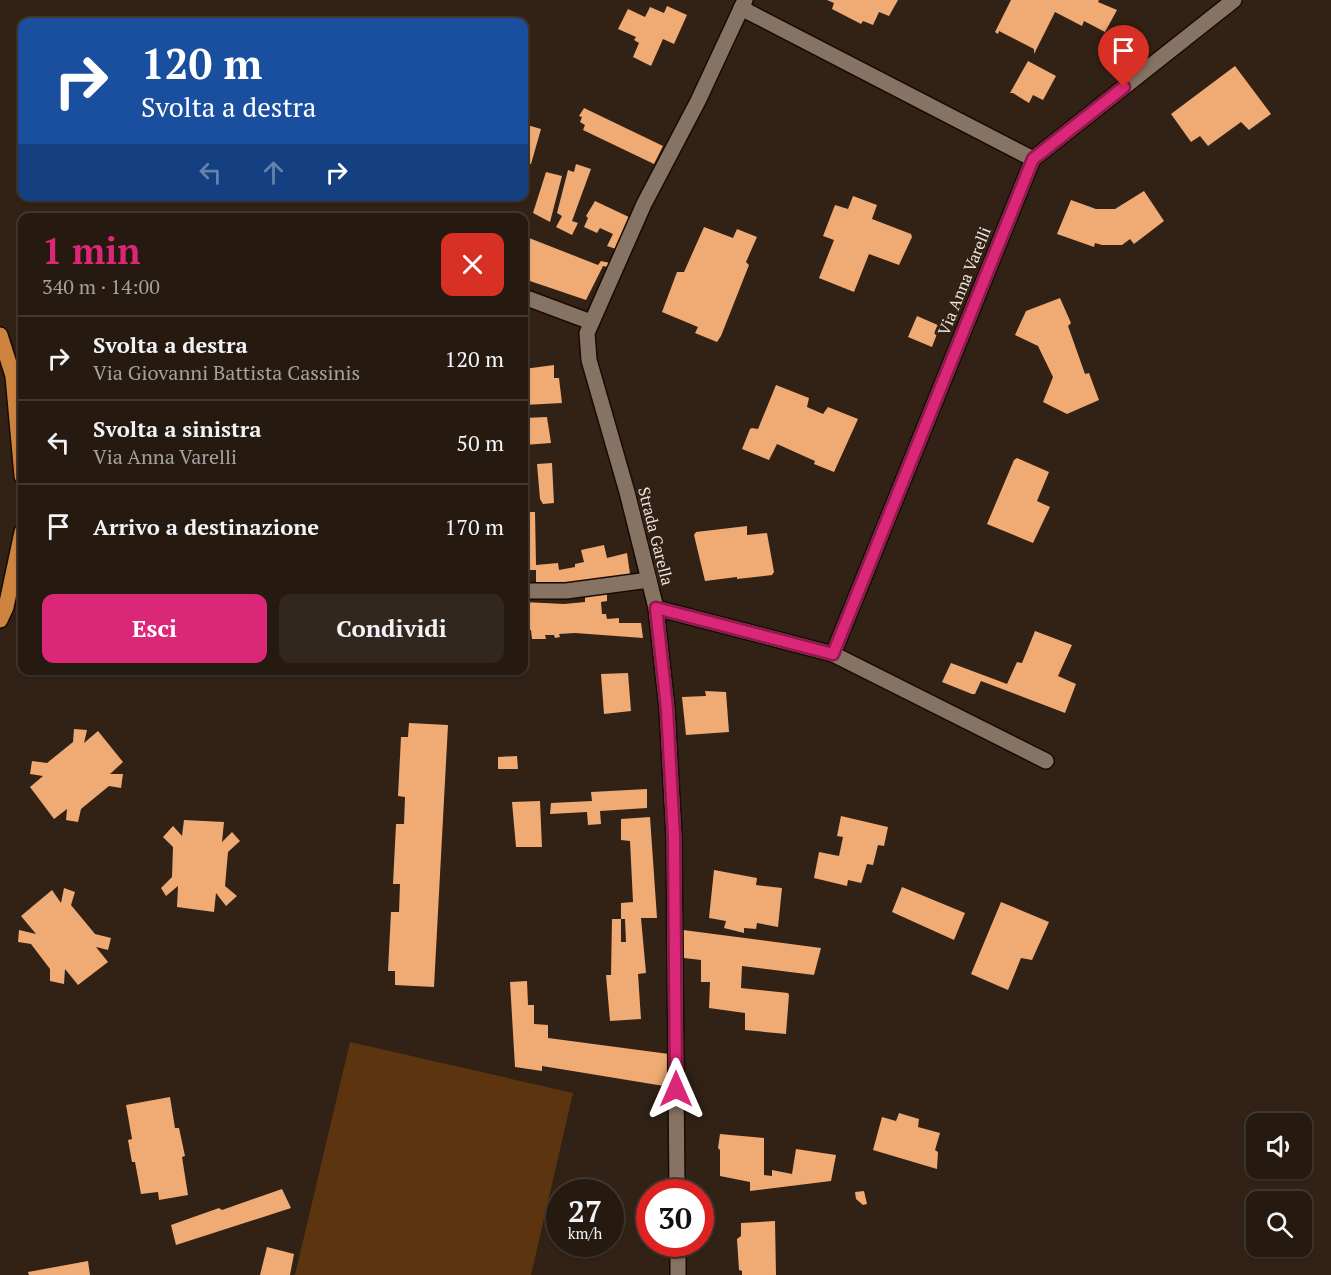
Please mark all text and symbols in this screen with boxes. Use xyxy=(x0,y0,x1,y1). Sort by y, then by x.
pin xyxy=(1098,25,1149,87)
icon: arrive xyxy=(1107,34,1140,67)
text: 120 m xyxy=(141,35,262,91)
icon: right xyxy=(42,42,120,120)
text: Svolta a destra xyxy=(141,89,316,125)
icon: left xyxy=(194,156,227,189)
icon: ahead xyxy=(257,156,290,189)
icon: right xyxy=(320,156,353,189)
street label: Via Anna Varelli xyxy=(932,223,996,339)
text: 1 min xyxy=(42,227,140,274)
button: close xyxy=(441,233,504,296)
text: 340 m · 14:00 xyxy=(42,273,160,300)
text: Svolta a destra xyxy=(93,330,248,359)
icon: right xyxy=(42,342,75,375)
text: 120 m xyxy=(444,344,504,373)
text: Via Giovanni Battista Cassinis xyxy=(93,359,360,386)
text: Svolta a sinistra xyxy=(93,414,262,443)
icon: left xyxy=(42,426,75,459)
text: 50 m xyxy=(456,428,504,457)
text: Via Anna Varelli xyxy=(93,443,237,470)
street label: Strada Garella xyxy=(633,485,679,587)
icon: arrive xyxy=(42,510,75,543)
text: Arrivo a destinazione xyxy=(93,512,319,541)
text: 170 m xyxy=(444,512,504,541)
button: Esci xyxy=(42,594,267,663)
button: Condividi xyxy=(279,594,504,663)
position arrow xyxy=(644,1057,708,1121)
map controls xyxy=(1246,1113,1312,1257)
button: sound xyxy=(1246,1113,1312,1179)
speed limit sign: 30 xyxy=(636,1179,714,1257)
text: 27 xyxy=(568,1191,602,1231)
button: search xyxy=(1246,1191,1312,1257)
text: km/h xyxy=(568,1223,602,1243)

